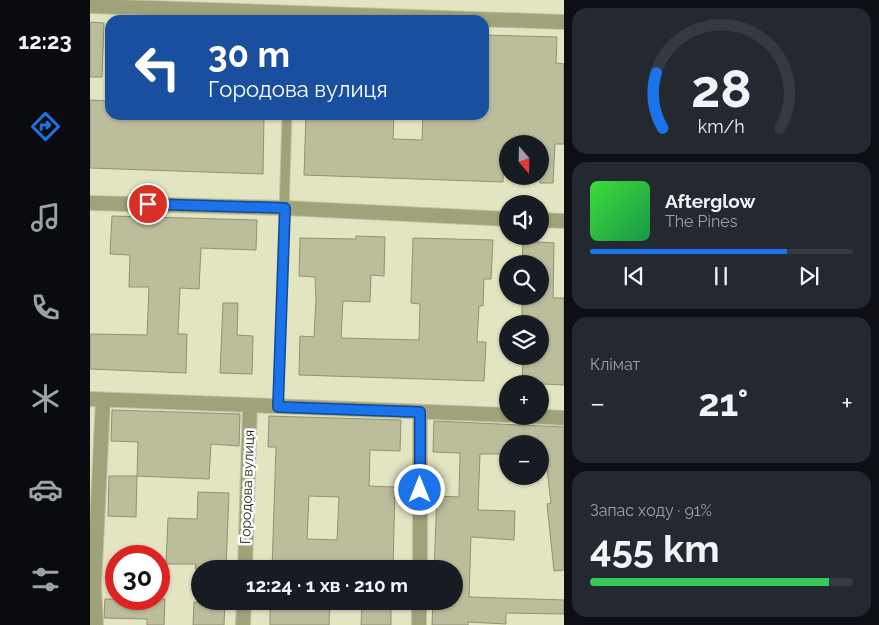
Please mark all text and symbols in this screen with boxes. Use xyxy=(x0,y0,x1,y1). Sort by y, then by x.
text: 12:23 xyxy=(18,28,72,54)
text: 30 m xyxy=(208,34,290,75)
icon: left xyxy=(125,35,190,100)
text: 28 xyxy=(691,58,752,119)
text: Городова вулиця xyxy=(208,76,388,102)
icon: directions xyxy=(28,109,63,144)
text: km/h xyxy=(698,116,745,137)
north arrow xyxy=(499,135,549,185)
map controls xyxy=(499,135,549,485)
pin xyxy=(127,183,169,225)
icon: arrive xyxy=(134,190,162,218)
text: Afterglow xyxy=(665,190,755,212)
button: sound xyxy=(499,195,549,245)
icon: music xyxy=(28,200,63,235)
text: The Pines xyxy=(665,212,737,231)
button: search xyxy=(499,255,549,305)
icon: previous xyxy=(620,262,648,290)
icon: pause xyxy=(707,262,735,290)
icon: next xyxy=(795,262,823,290)
icon: phone xyxy=(28,290,63,325)
button: layers xyxy=(499,315,549,365)
text: Клімат xyxy=(590,355,640,374)
button: + xyxy=(499,375,549,425)
text: 21° xyxy=(698,380,748,425)
icon: climate xyxy=(28,381,63,416)
text: − xyxy=(590,387,605,420)
text: + xyxy=(841,387,853,420)
street label: Городова вулиця xyxy=(237,430,257,544)
button: − xyxy=(499,435,549,485)
position arrow xyxy=(393,463,445,515)
icon: car xyxy=(28,472,63,507)
text: Запас ходу · 91% xyxy=(590,501,712,520)
text: 455 km xyxy=(590,526,720,571)
speed limit sign: 30 xyxy=(105,545,170,610)
icon: filters xyxy=(28,562,63,597)
text: 12:24 · 1 хв · 210 m xyxy=(246,574,408,596)

